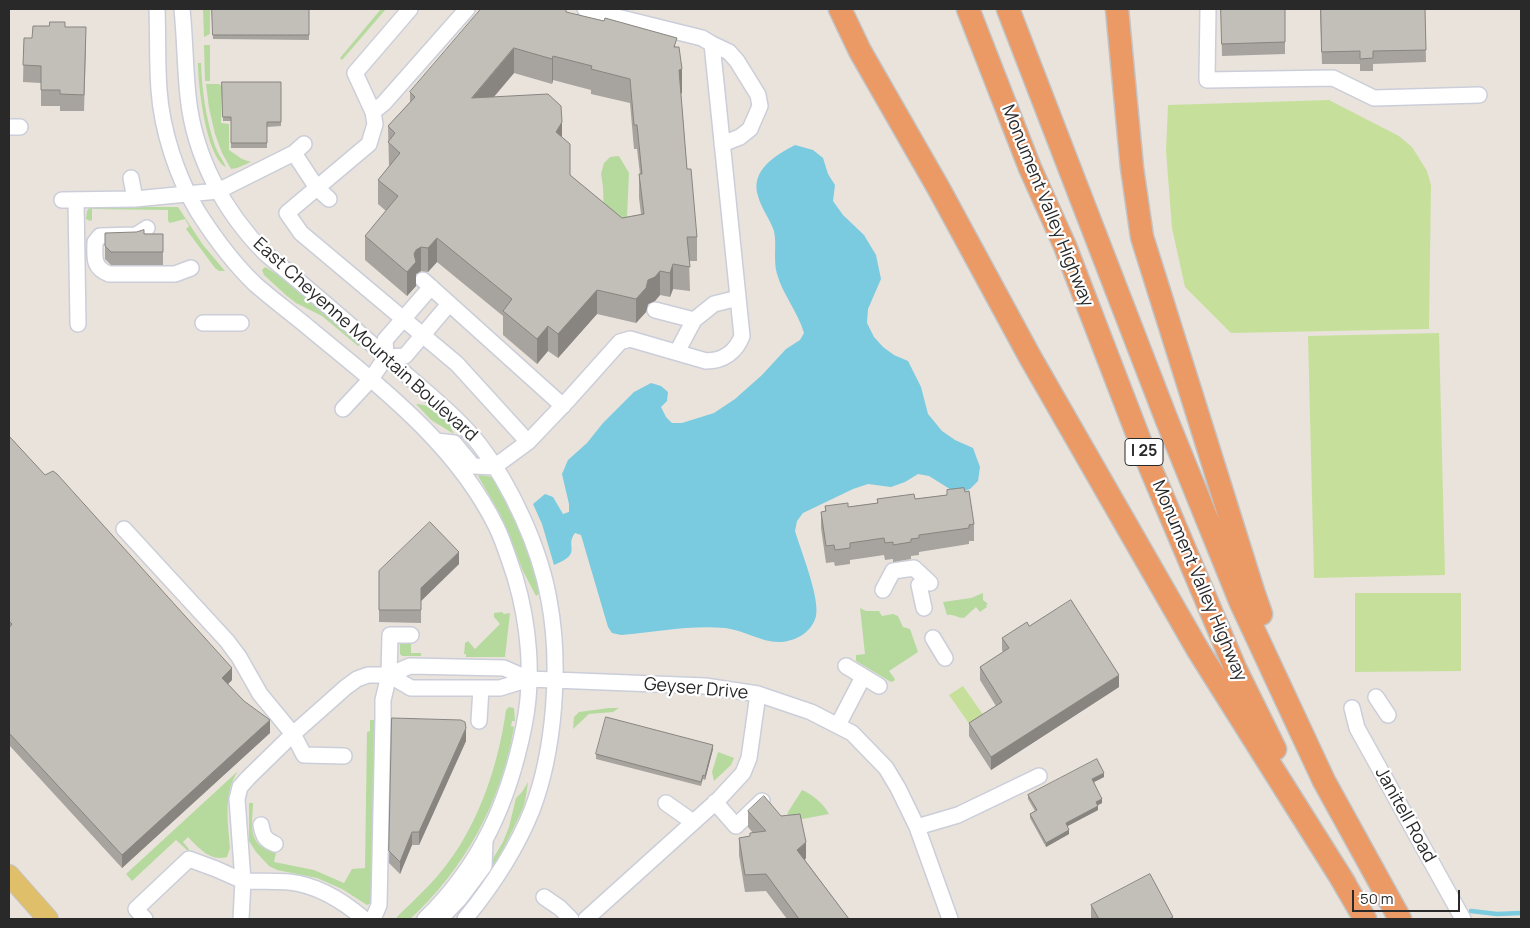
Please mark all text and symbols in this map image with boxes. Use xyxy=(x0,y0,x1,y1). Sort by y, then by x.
street label: Monument Valley Highway xyxy=(997,102,1097,310)
street label: East Cheyenne Mountain Boulevard xyxy=(248,233,482,447)
road number: I 25 xyxy=(1125,438,1163,466)
street label: Monument Valley Highway xyxy=(1147,477,1251,685)
street label: Geyser Drive xyxy=(643,674,749,704)
street label: Janitell Road xyxy=(1370,764,1440,866)
scale bar xyxy=(1355,880,1462,912)
text: 50 m xyxy=(1360,888,1394,909)

